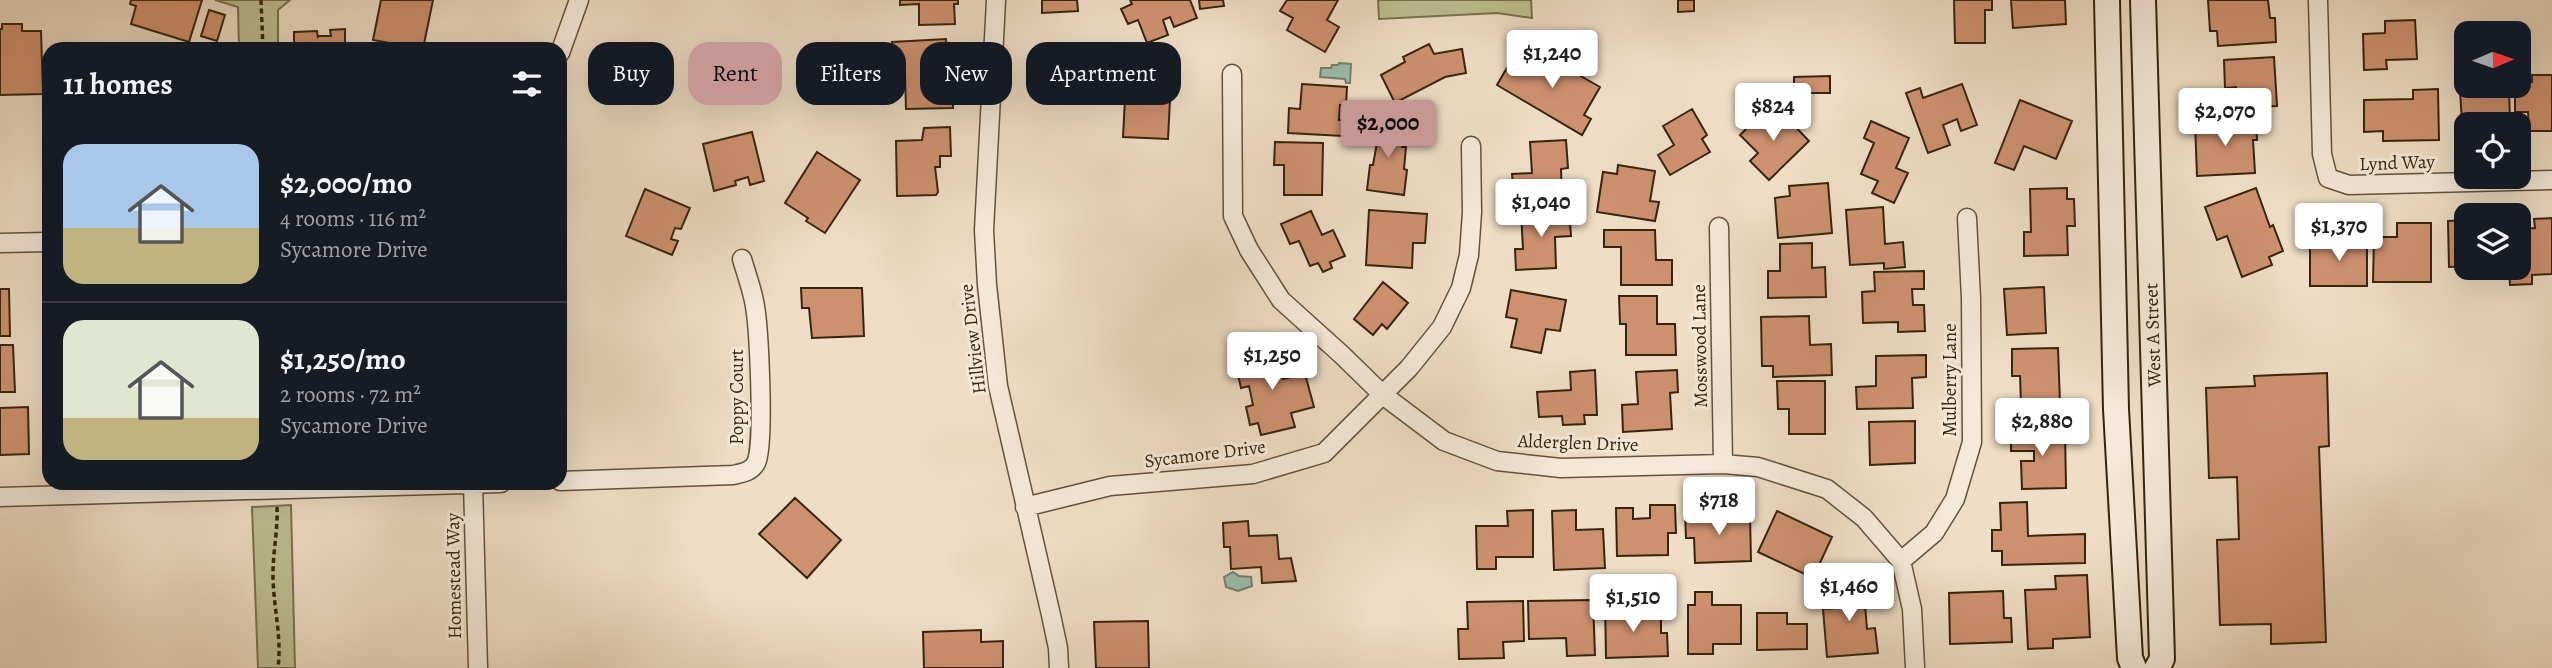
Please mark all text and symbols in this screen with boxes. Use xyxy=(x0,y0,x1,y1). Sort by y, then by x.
north arrow xyxy=(2454,21,2530,98)
map controls xyxy=(2454,21,2531,280)
pin: $1,240 xyxy=(1495,31,1609,90)
text: $1,240 xyxy=(1523,37,1581,68)
chip: Buy xyxy=(588,42,674,105)
chip: Rent xyxy=(688,42,782,105)
chip: Filters xyxy=(796,42,906,105)
chip: New xyxy=(920,42,1012,105)
chip: Apartment xyxy=(1026,42,1181,105)
text: 11 homes xyxy=(63,64,173,104)
icon: filters xyxy=(508,65,546,103)
pin: $824 xyxy=(1732,83,1814,143)
pin: $2,070 xyxy=(2168,88,2282,148)
text: $824 xyxy=(1751,90,1795,121)
text: $2,070 xyxy=(2195,95,2255,126)
pin: $2,000 xyxy=(1331,100,1445,160)
text: $2,000 xyxy=(1357,107,1419,138)
button: locate xyxy=(2454,112,2531,189)
street label: Lynd Way xyxy=(2359,149,2436,177)
text: $2,000/mo xyxy=(280,163,412,203)
icon: home xyxy=(119,172,203,256)
pin: $1,040 xyxy=(1484,180,1598,239)
text: $1,040 xyxy=(1511,186,1571,217)
text: 4 rooms · 116 m² xyxy=(280,203,426,234)
button: layers xyxy=(2454,203,2531,280)
pin: $1,370 xyxy=(2282,204,2396,263)
text: $1,370 xyxy=(2311,210,2367,241)
text: Sycamore Drive xyxy=(280,234,428,265)
street label: Hillview Drive xyxy=(953,282,993,396)
street label: West A Street xyxy=(2138,283,2168,388)
street label: Mosswood Lane xyxy=(1686,284,1714,408)
street label: Mulberry Lane xyxy=(1937,323,1963,437)
pin: $1,250 xyxy=(1215,332,1329,392)
text: $1,250/mo xyxy=(280,339,406,379)
text: $1,250 xyxy=(1243,339,1301,370)
icon: home xyxy=(119,348,203,432)
street label: Poppy Court xyxy=(724,349,750,445)
text: 2 rooms · 72 m² xyxy=(280,379,421,410)
pin: $2,880 xyxy=(1985,398,2099,458)
text: $2,880 xyxy=(2011,405,2073,436)
text: Sycamore Drive xyxy=(280,410,428,441)
street label: Alderglen Drive xyxy=(1516,428,1639,458)
street label: Sycamore Drive xyxy=(1143,434,1267,474)
pin: $718 xyxy=(1678,477,1760,537)
text: $718 xyxy=(1699,484,1739,515)
street label: Homestead Way xyxy=(440,512,468,639)
pin: $1,460 xyxy=(1792,564,1906,623)
text: $1,460 xyxy=(1820,570,1878,601)
pin: $1,510 xyxy=(1576,574,1690,634)
text: $1,510 xyxy=(1606,581,1660,612)

